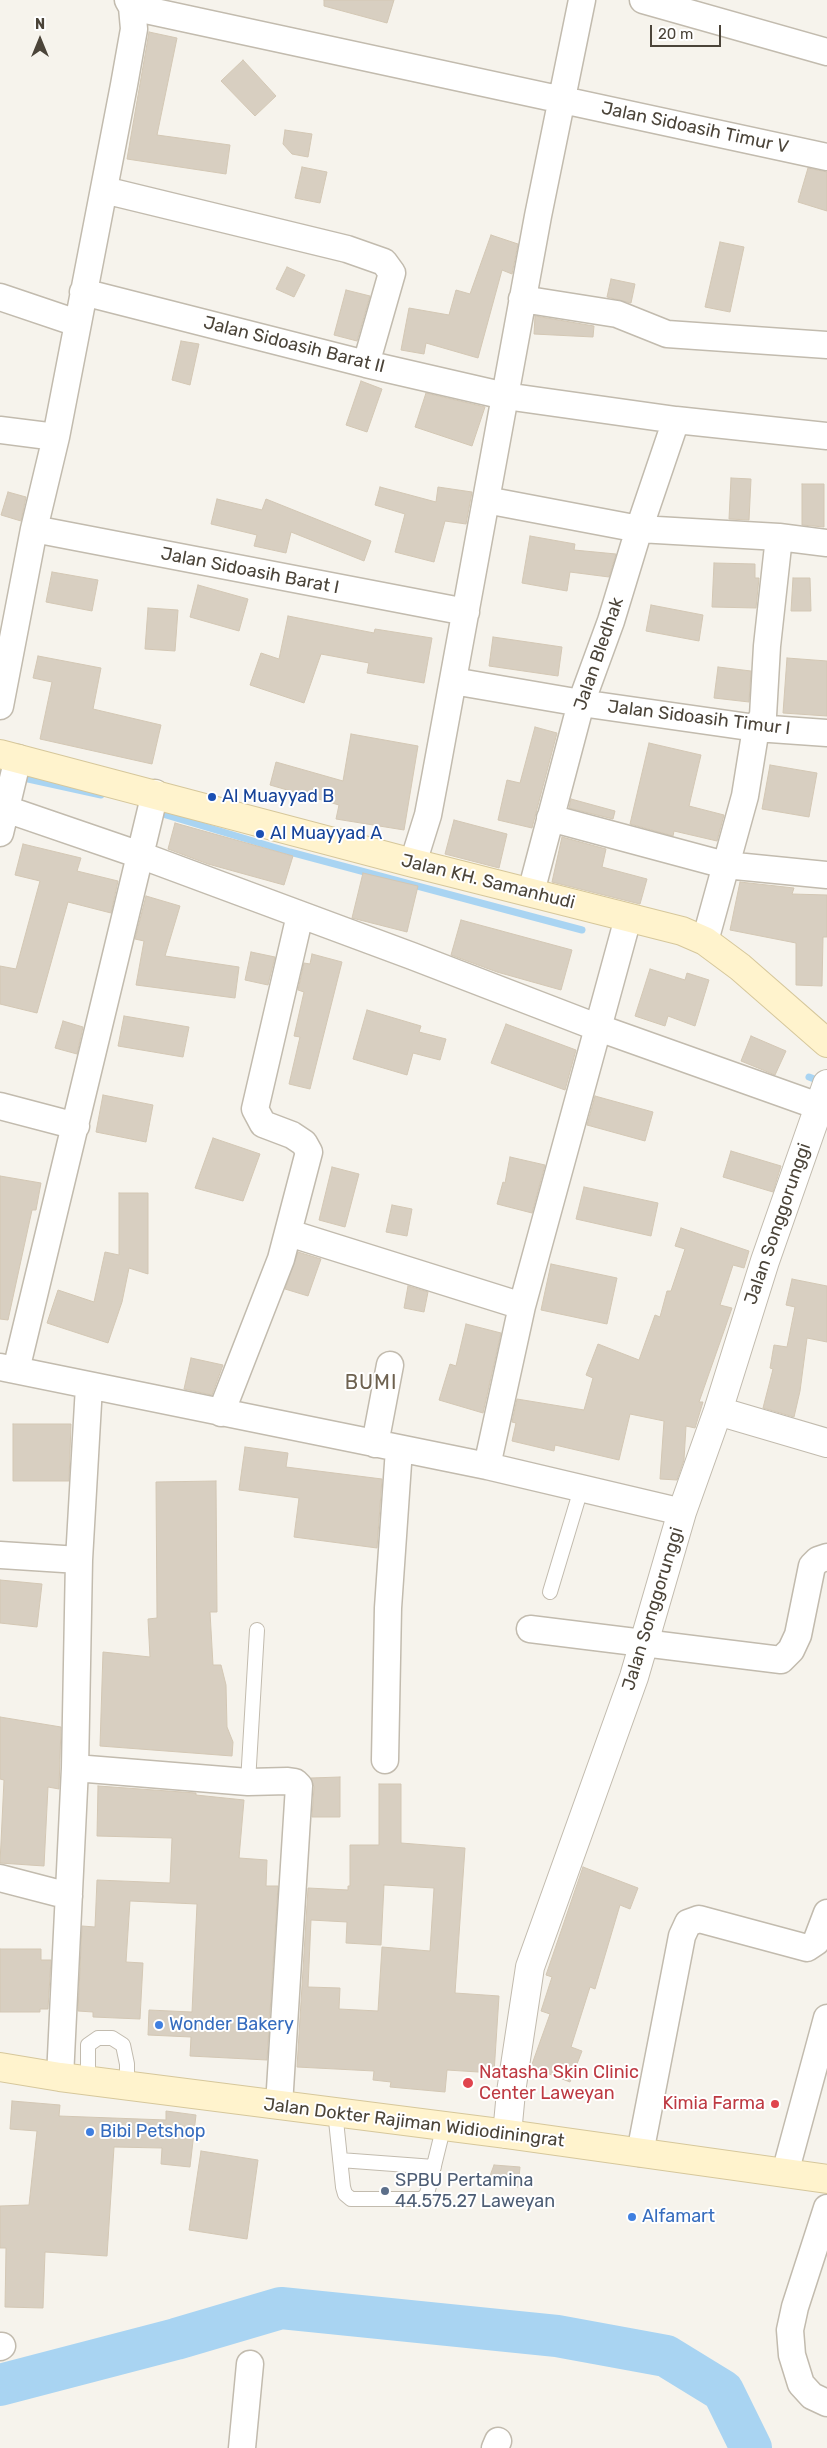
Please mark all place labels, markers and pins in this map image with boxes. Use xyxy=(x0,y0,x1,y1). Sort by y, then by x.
place label: Al Muayyad B xyxy=(222,786,334,808)
marker: Al Muayyad B xyxy=(206,791,218,803)
place label: Al Muayyad A xyxy=(270,823,382,845)
marker: Al Muayyad A xyxy=(254,828,266,840)
place label: Wonder Bakery xyxy=(169,2014,294,2036)
marker: Wonder Bakery xyxy=(153,2019,165,2031)
place label: Natasha Skin Clinic Center Laweyan xyxy=(479,2062,639,2104)
marker: Natasha Skin Clinic Center Laweyan xyxy=(461,2076,475,2090)
place label: Kimia Farma xyxy=(662,2093,765,2115)
marker: Kimia Farma xyxy=(769,2098,781,2110)
place label: Bibi Petshop xyxy=(100,2121,206,2143)
marker: Bibi Petshop xyxy=(84,2126,96,2138)
place label: SPBU Pertamina 44.575.27 Laweyan xyxy=(395,2170,555,2212)
marker: SPBU Pertamina 44.575.27 Laweyan xyxy=(379,2185,391,2197)
place label: Alfamart xyxy=(642,2206,715,2228)
marker: Alfamart xyxy=(626,2211,638,2223)

